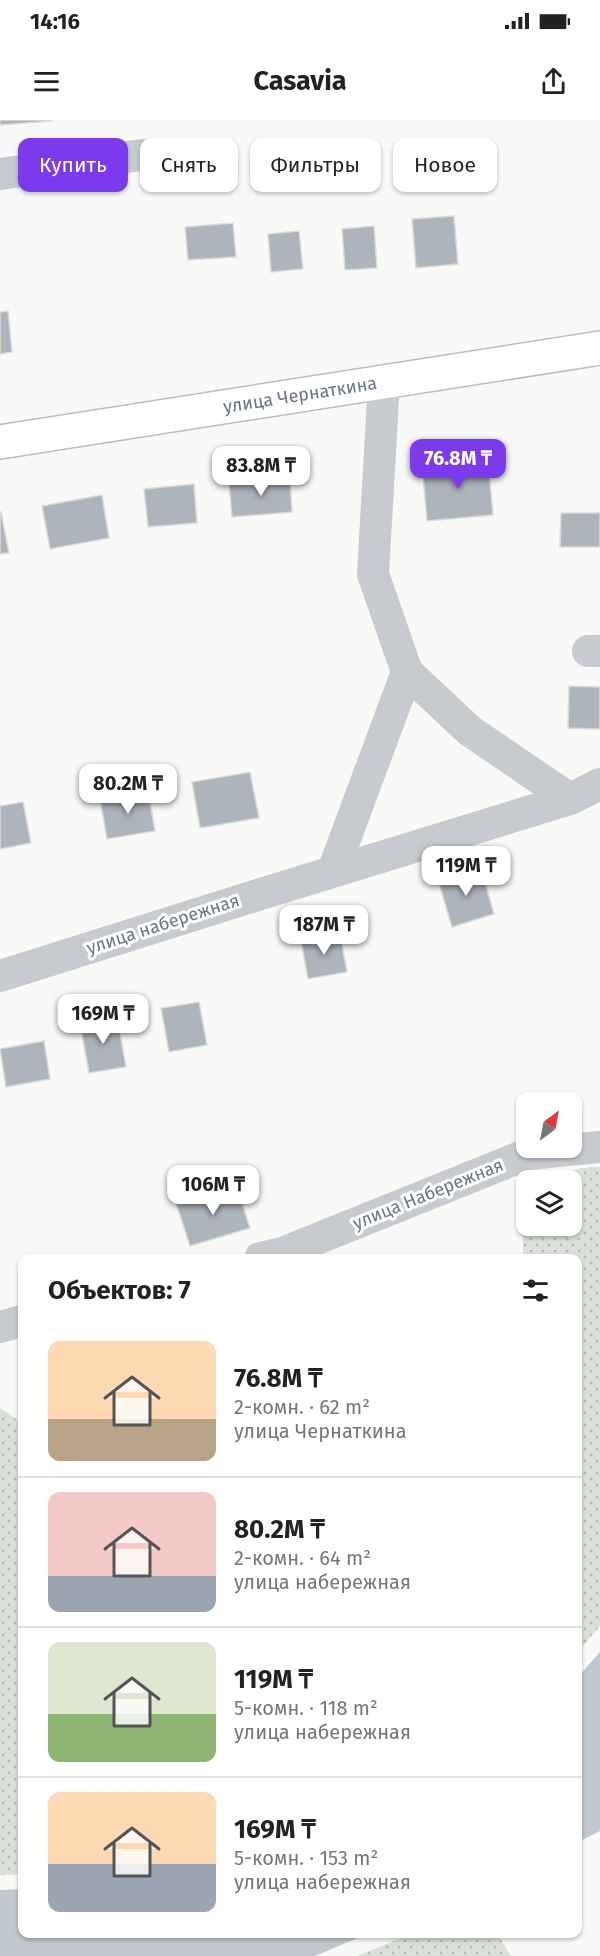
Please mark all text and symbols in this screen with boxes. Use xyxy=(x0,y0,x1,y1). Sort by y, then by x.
text: 14:16 xyxy=(30,8,80,35)
icon: menu xyxy=(30,65,63,98)
text: Casavia xyxy=(253,65,347,97)
icon: share xyxy=(537,65,570,98)
chip: Купить xyxy=(18,138,128,192)
chip: Снять xyxy=(140,138,238,192)
chip: Фильтры xyxy=(250,138,381,192)
chip: Новое xyxy=(393,138,497,192)
street label: улица Чернаткина xyxy=(222,372,378,418)
pin: 76.8M ₸ xyxy=(403,439,513,490)
pin: 83.8M ₸ xyxy=(206,446,316,497)
text: 76.8M ₸ xyxy=(424,446,492,470)
text: 83.8M ₸ xyxy=(226,453,296,477)
pin: 80.2M ₸ xyxy=(73,764,183,815)
text: 80.2M ₸ xyxy=(93,771,163,795)
pin: 119M ₸ xyxy=(417,846,515,897)
text: 119M ₸ xyxy=(436,853,496,877)
street label: улица набережная xyxy=(84,889,242,959)
pin: 187M ₸ xyxy=(275,905,373,956)
text: 187M ₸ xyxy=(293,912,355,936)
pin: 169M ₸ xyxy=(54,994,152,1045)
text: 169M ₸ xyxy=(72,1001,134,1025)
north arrow xyxy=(516,1092,582,1158)
map controls xyxy=(516,1092,582,1236)
street label: улица Набережная xyxy=(349,1154,507,1234)
pin: 106M ₸ xyxy=(164,1165,262,1216)
button: layers xyxy=(516,1170,582,1236)
text: 106M ₸ xyxy=(181,1172,245,1196)
icon: filters xyxy=(519,1274,552,1307)
text: Объектов: 7 xyxy=(48,1275,191,1306)
text: 76.8M ₸ xyxy=(234,1363,323,1394)
icon: home xyxy=(96,1365,168,1437)
text: 2-комн. · 62 m² xyxy=(234,1395,370,1419)
text: улица Чернаткина xyxy=(234,1419,407,1443)
text: 80.2M ₸ xyxy=(234,1514,325,1545)
icon: home xyxy=(96,1516,168,1588)
text: 2-комн. · 64 m² xyxy=(234,1546,371,1570)
text: улица набережная xyxy=(234,1570,411,1594)
text: 119M ₸ xyxy=(234,1664,313,1695)
icon: home xyxy=(96,1666,168,1738)
text: 5-комн. · 118 m² xyxy=(234,1696,378,1720)
text: улица набережная xyxy=(234,1720,411,1744)
text: 169M ₸ xyxy=(234,1814,316,1845)
icon: home xyxy=(96,1816,168,1888)
text: 5-комн. · 153 m² xyxy=(234,1846,378,1870)
text: улица набережная xyxy=(234,1870,411,1894)

